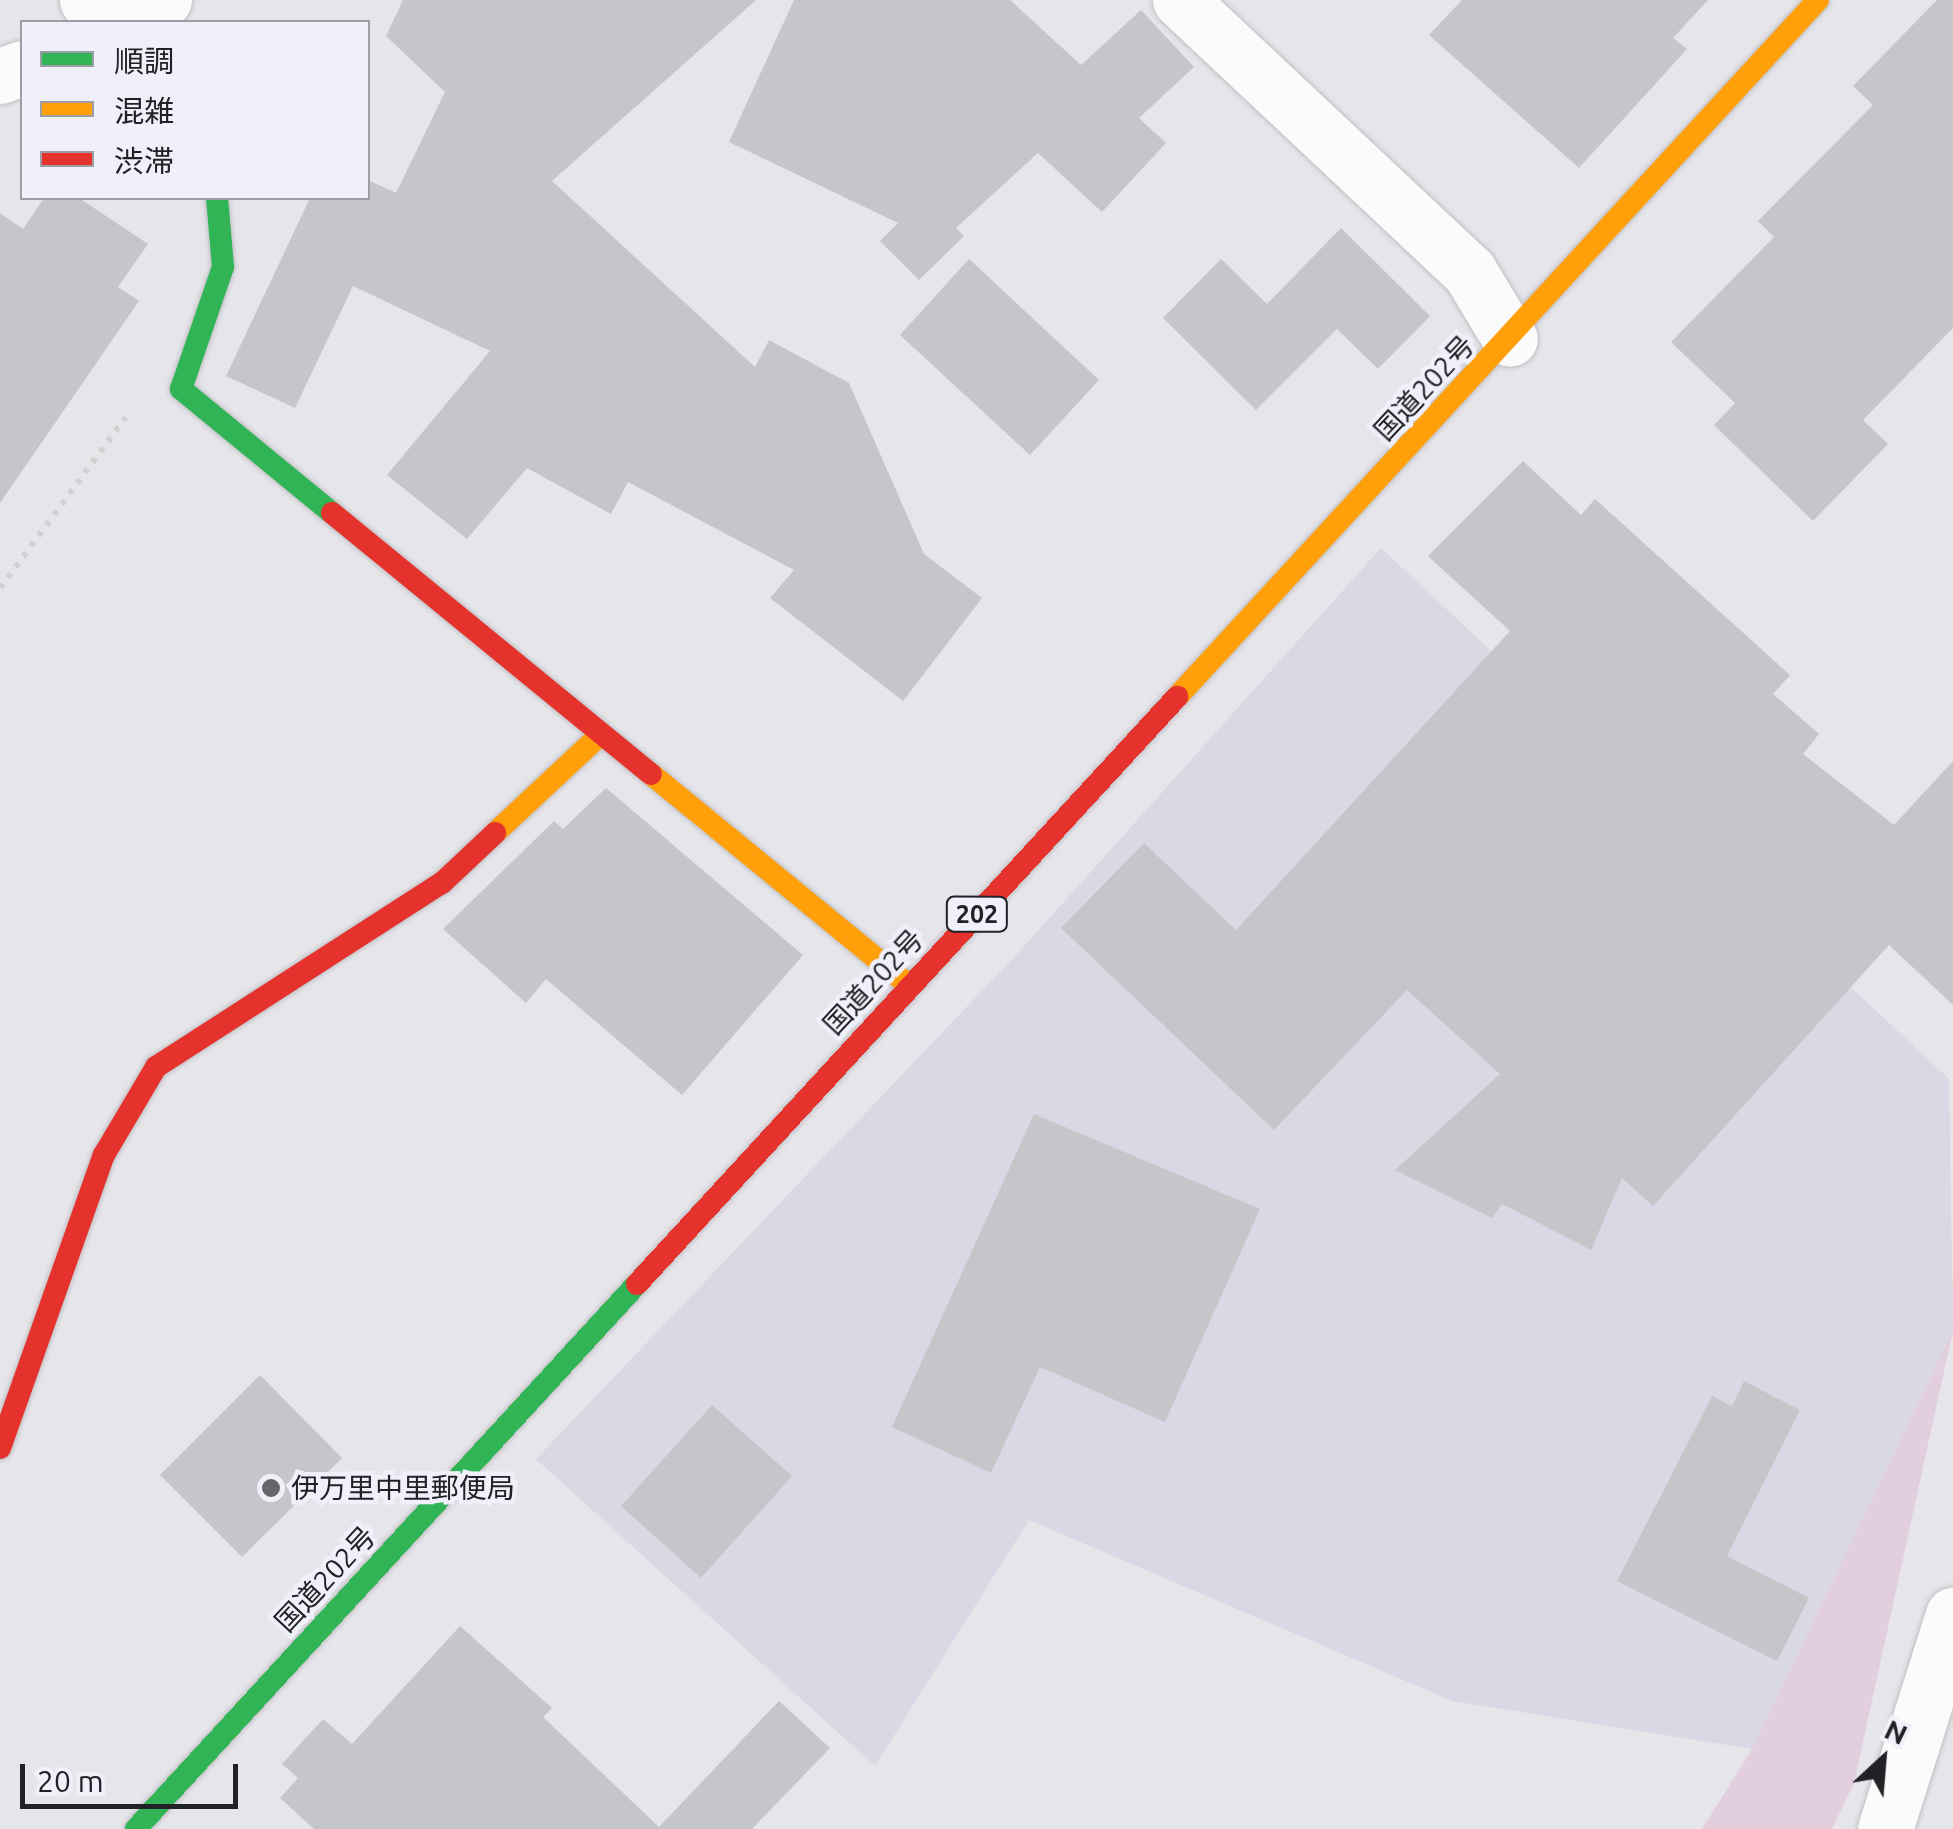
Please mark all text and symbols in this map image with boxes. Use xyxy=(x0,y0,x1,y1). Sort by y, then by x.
legend xyxy=(20,20,370,200)
text: 順調 xyxy=(114,44,174,78)
text: 混雑 xyxy=(114,94,174,128)
text: 渋滞 xyxy=(114,144,174,178)
street label: 国道202号 xyxy=(1367,329,1481,447)
road number: 202 xyxy=(944,894,1010,934)
street label: 国道202号 xyxy=(816,923,930,1041)
place label: 伊万里中里郵便局 xyxy=(291,1471,515,1505)
marker: 伊万里中里郵便局 xyxy=(260,1477,282,1499)
street label: 国道202号 xyxy=(268,1520,382,1638)
north arrow xyxy=(1833,1709,1933,1809)
text: N xyxy=(1880,1713,1913,1750)
scale bar xyxy=(25,1744,242,1806)
text: 20 m xyxy=(37,1764,104,1798)

